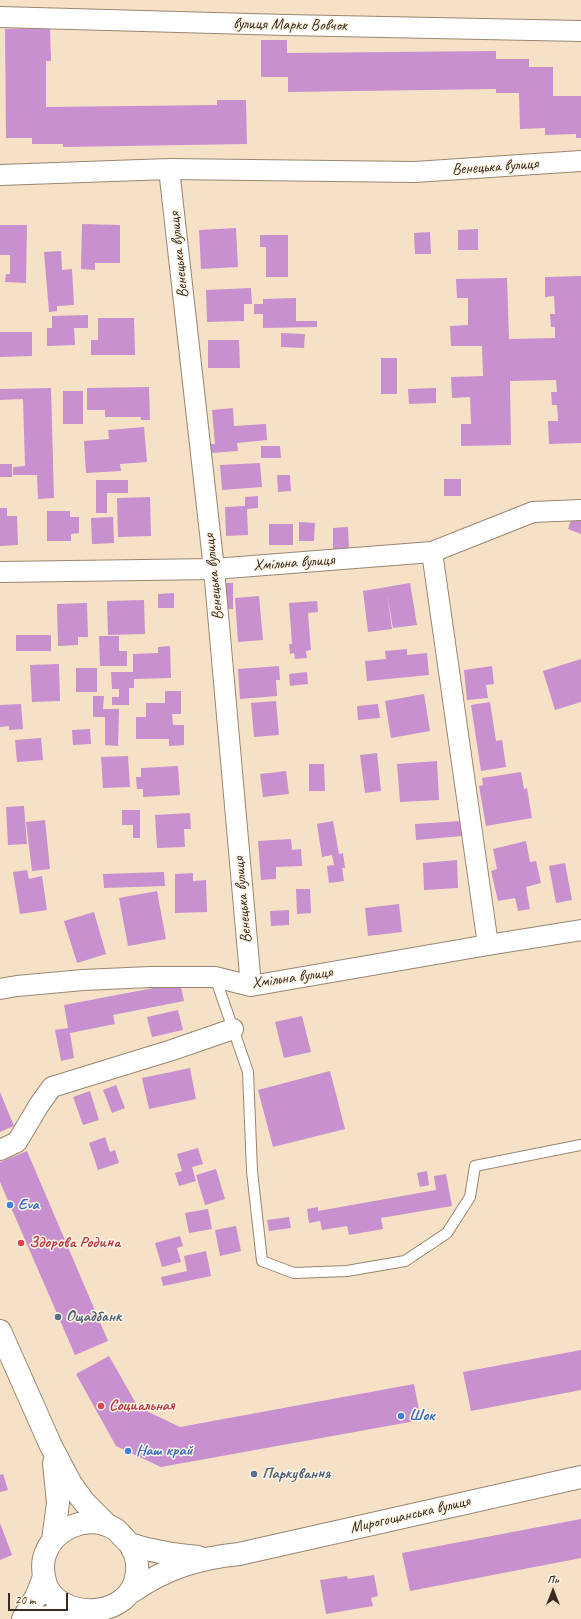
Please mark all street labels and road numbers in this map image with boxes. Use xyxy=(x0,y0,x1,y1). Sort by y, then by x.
street label: вулиця Марко Вовчок xyxy=(233,14,347,36)
street label: Венецька вулиця xyxy=(451,154,539,180)
street label: Венецька вулиця xyxy=(165,211,193,299)
street label: Венецька вулиця xyxy=(200,533,228,621)
street label: Хмільна вулиця xyxy=(253,551,335,575)
street label: Венецька вулиця xyxy=(230,856,256,944)
street label: Хмільна вулиця xyxy=(251,963,333,993)
street label: Мирогощанська вулиця xyxy=(348,1492,472,1538)

